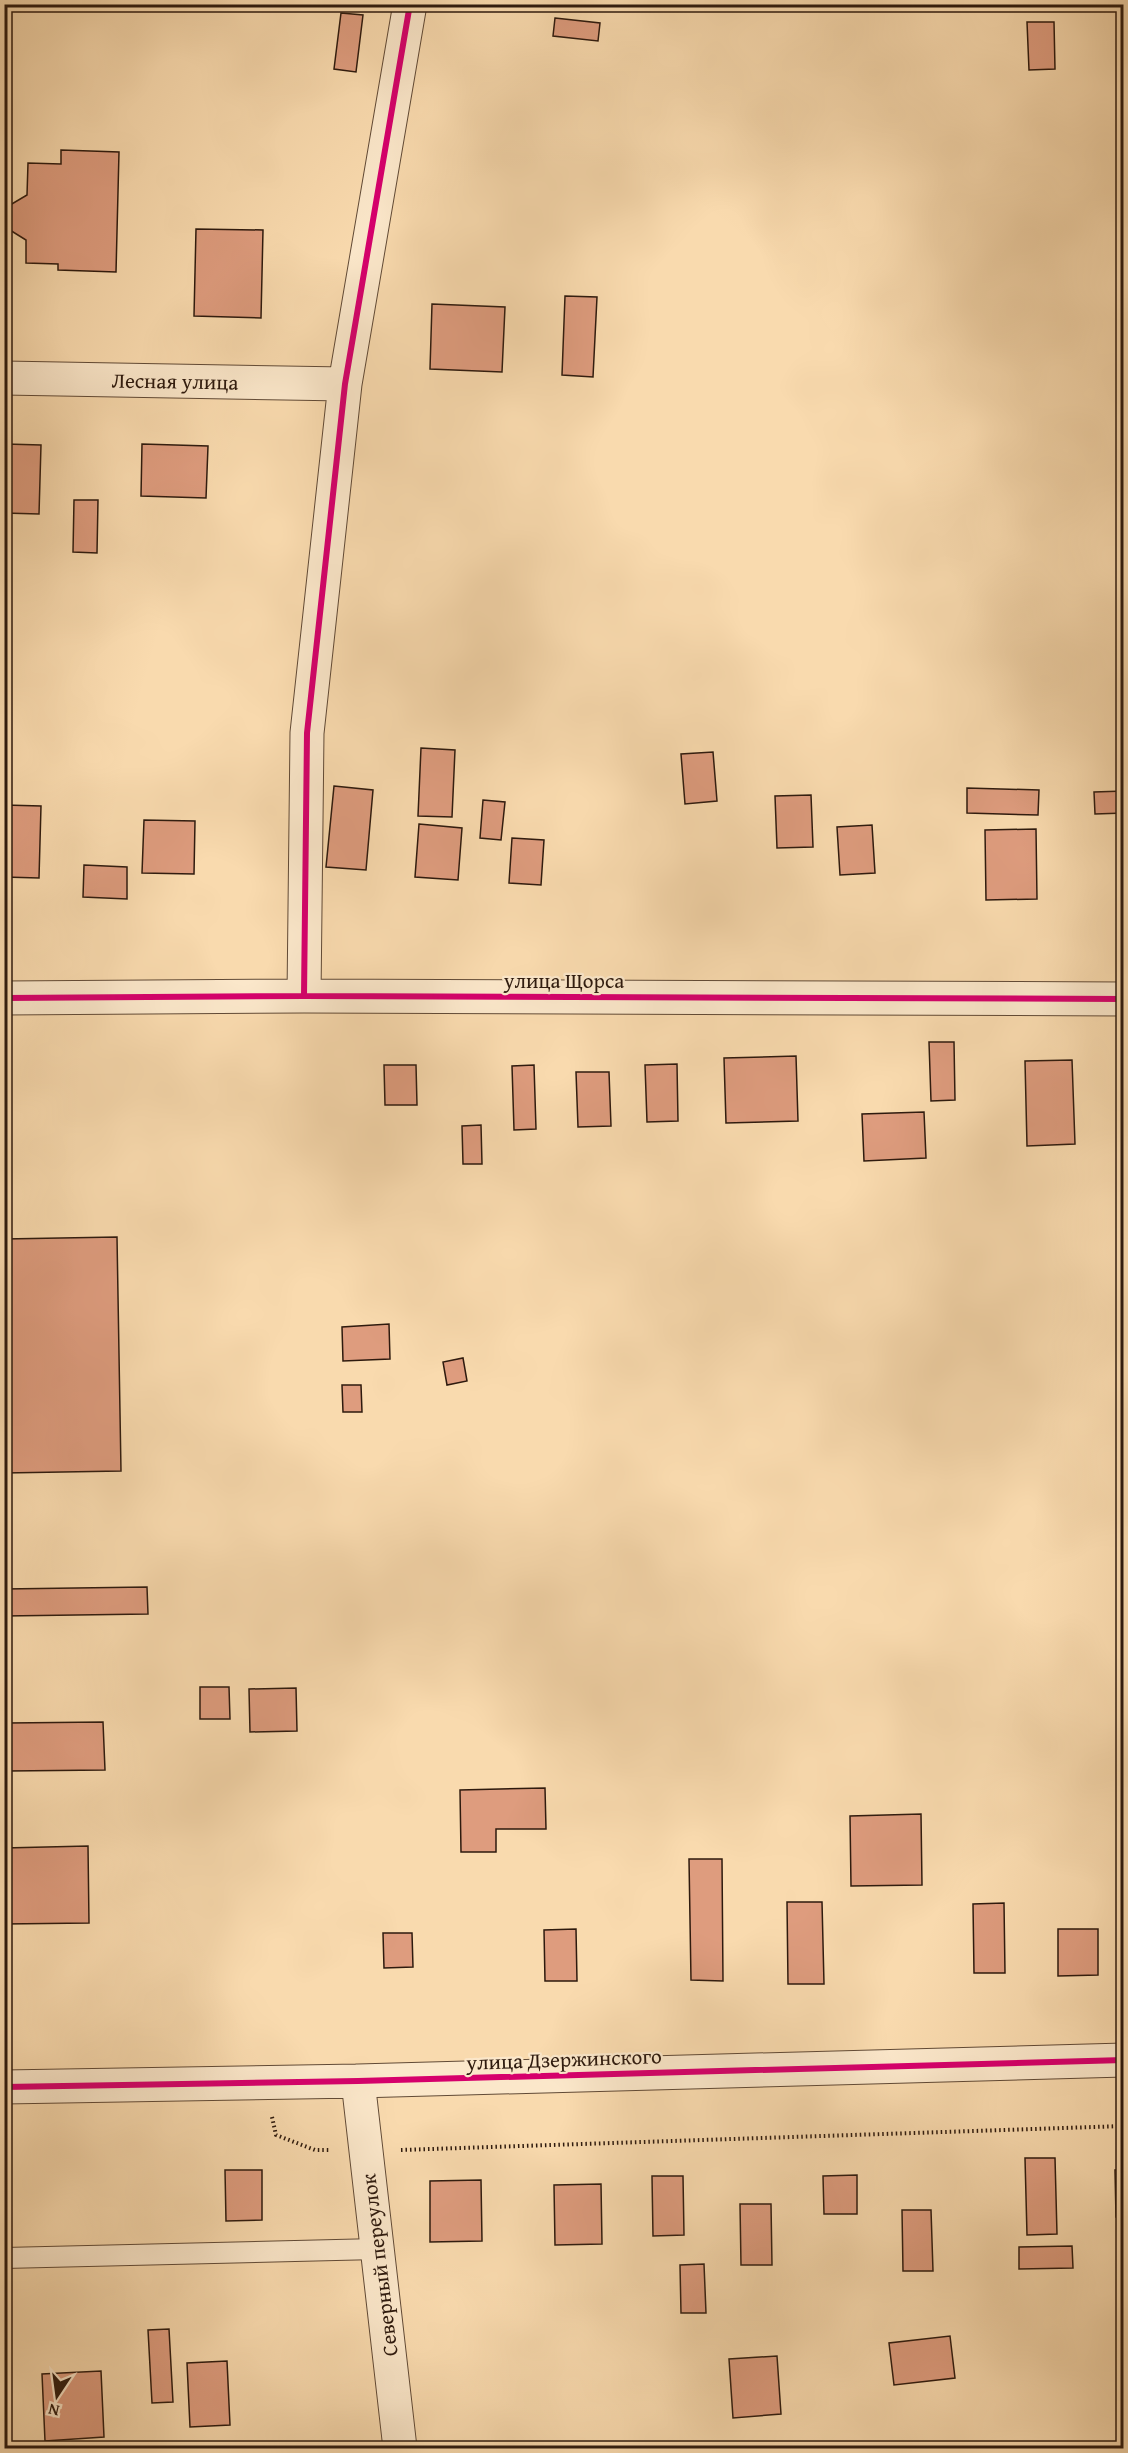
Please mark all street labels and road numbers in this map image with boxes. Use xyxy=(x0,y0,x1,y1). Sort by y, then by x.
street label: Лесная улица xyxy=(111,364,239,398)
street label: улица Щорса xyxy=(503,965,624,996)
street label: улица Дзержинского xyxy=(465,2040,662,2078)
street label: Северный переулок xyxy=(352,2172,406,2358)

